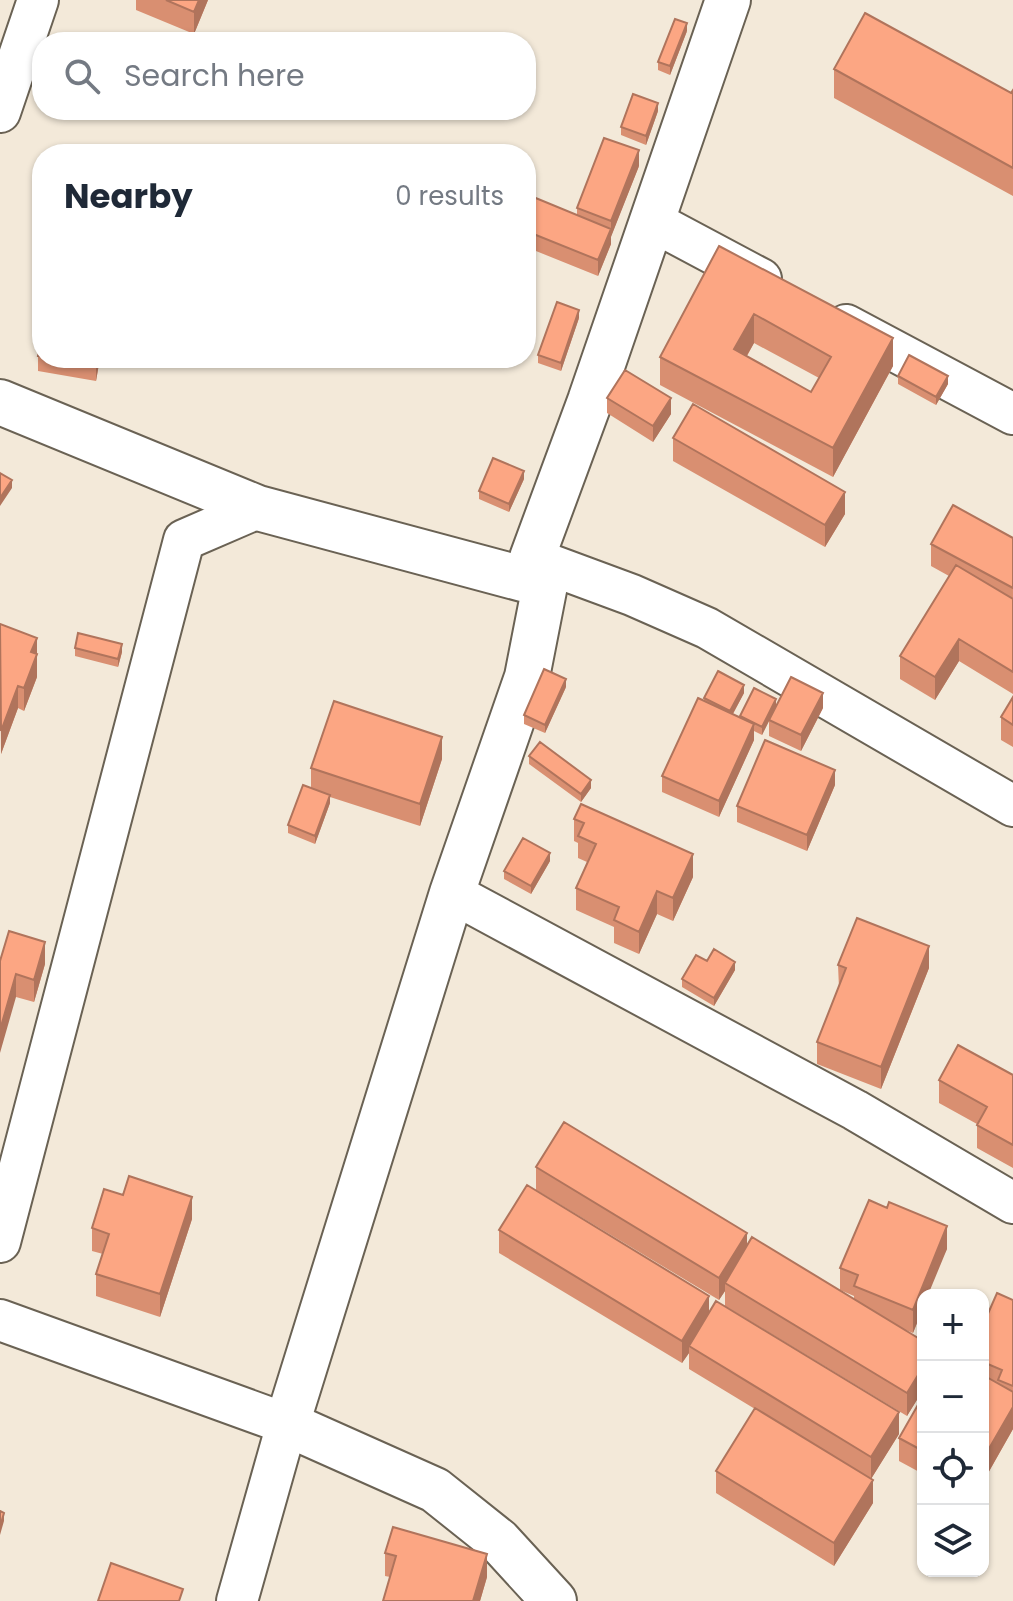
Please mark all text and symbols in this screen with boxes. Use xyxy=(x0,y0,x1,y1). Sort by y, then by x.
search box xyxy=(32,32,536,120)
icon: search xyxy=(60,54,104,98)
text: Search here xyxy=(124,54,305,97)
text: Nearby xyxy=(64,172,193,220)
text: 0 results xyxy=(395,178,504,214)
map controls xyxy=(917,1289,989,1577)
button: + xyxy=(917,1289,989,1361)
button: − xyxy=(917,1361,989,1433)
button: locate xyxy=(917,1433,989,1505)
button: layers xyxy=(917,1505,989,1577)

